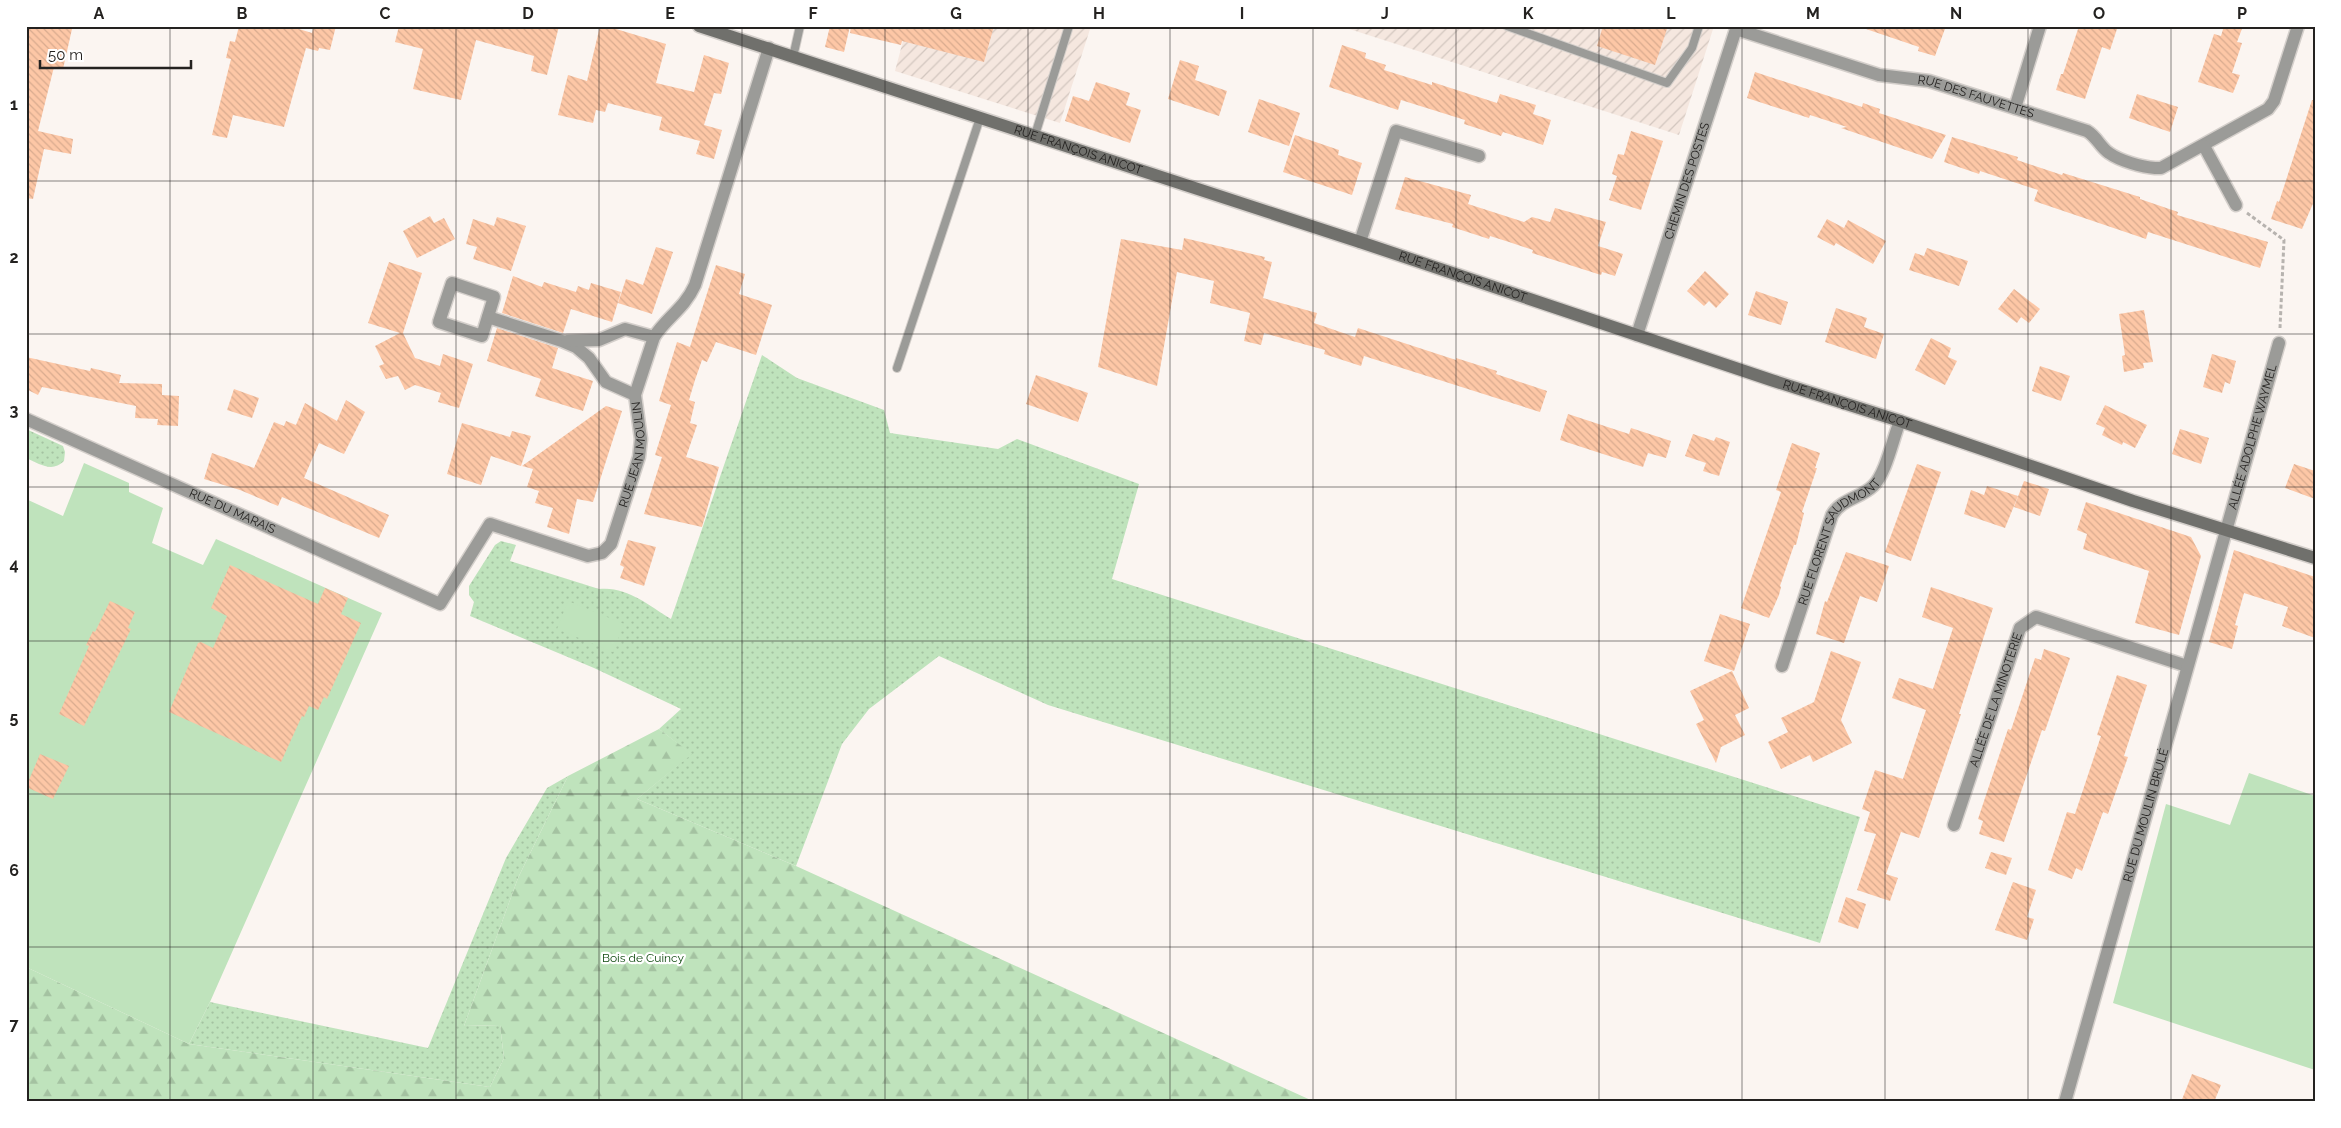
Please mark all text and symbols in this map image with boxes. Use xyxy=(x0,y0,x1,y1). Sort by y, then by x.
text: A xyxy=(94,4,105,23)
text: B xyxy=(237,4,248,23)
text: C xyxy=(380,4,391,23)
text: D xyxy=(522,4,534,23)
text: E xyxy=(665,4,675,23)
text: F xyxy=(808,4,818,23)
text: G xyxy=(950,4,962,23)
text: H xyxy=(1093,4,1105,23)
text: I xyxy=(1240,4,1244,23)
text: J xyxy=(1381,4,1389,23)
text: K xyxy=(1523,4,1534,23)
text: L xyxy=(1666,4,1676,23)
text: M xyxy=(1806,4,1820,23)
text: N xyxy=(1950,4,1962,23)
text: O xyxy=(2093,4,2105,23)
text: P xyxy=(2237,4,2247,23)
scale bar xyxy=(40,38,191,70)
text: 50 m xyxy=(48,46,83,64)
street label: RUE DES FAUVETTES xyxy=(1917,73,2036,121)
text: 1 xyxy=(10,95,18,114)
street label: CHEMIN DES POSTES xyxy=(1661,121,1712,241)
street label: RUE FRANÇOIS ANICOT xyxy=(1012,122,1145,178)
text: 2 xyxy=(9,248,19,267)
street label: RUE FRANÇOIS ANICOT xyxy=(1397,249,1529,305)
street label: ALLÉE ADOLPHE WAYMEL xyxy=(2225,363,2280,511)
street label: RUE FRANÇOIS ANICOT xyxy=(1781,377,1914,432)
text: 3 xyxy=(10,401,19,420)
street label: RUE JEAN MOULIN xyxy=(616,401,648,509)
street label: RUE FLORENT SAUDMONT xyxy=(1796,475,1884,607)
street label: RUE DU MARAIS xyxy=(187,486,278,537)
text: 4 xyxy=(9,555,19,574)
street label: ALLÉE DE LA MINOTERIE xyxy=(1967,631,2025,769)
text: 5 xyxy=(10,708,19,727)
street label: RUE DU MOULIN BRULÉ xyxy=(2120,747,2171,884)
text: 6 xyxy=(9,861,19,880)
park label: Bois de Cuincy xyxy=(602,951,685,965)
text: 7 xyxy=(10,1015,19,1034)

